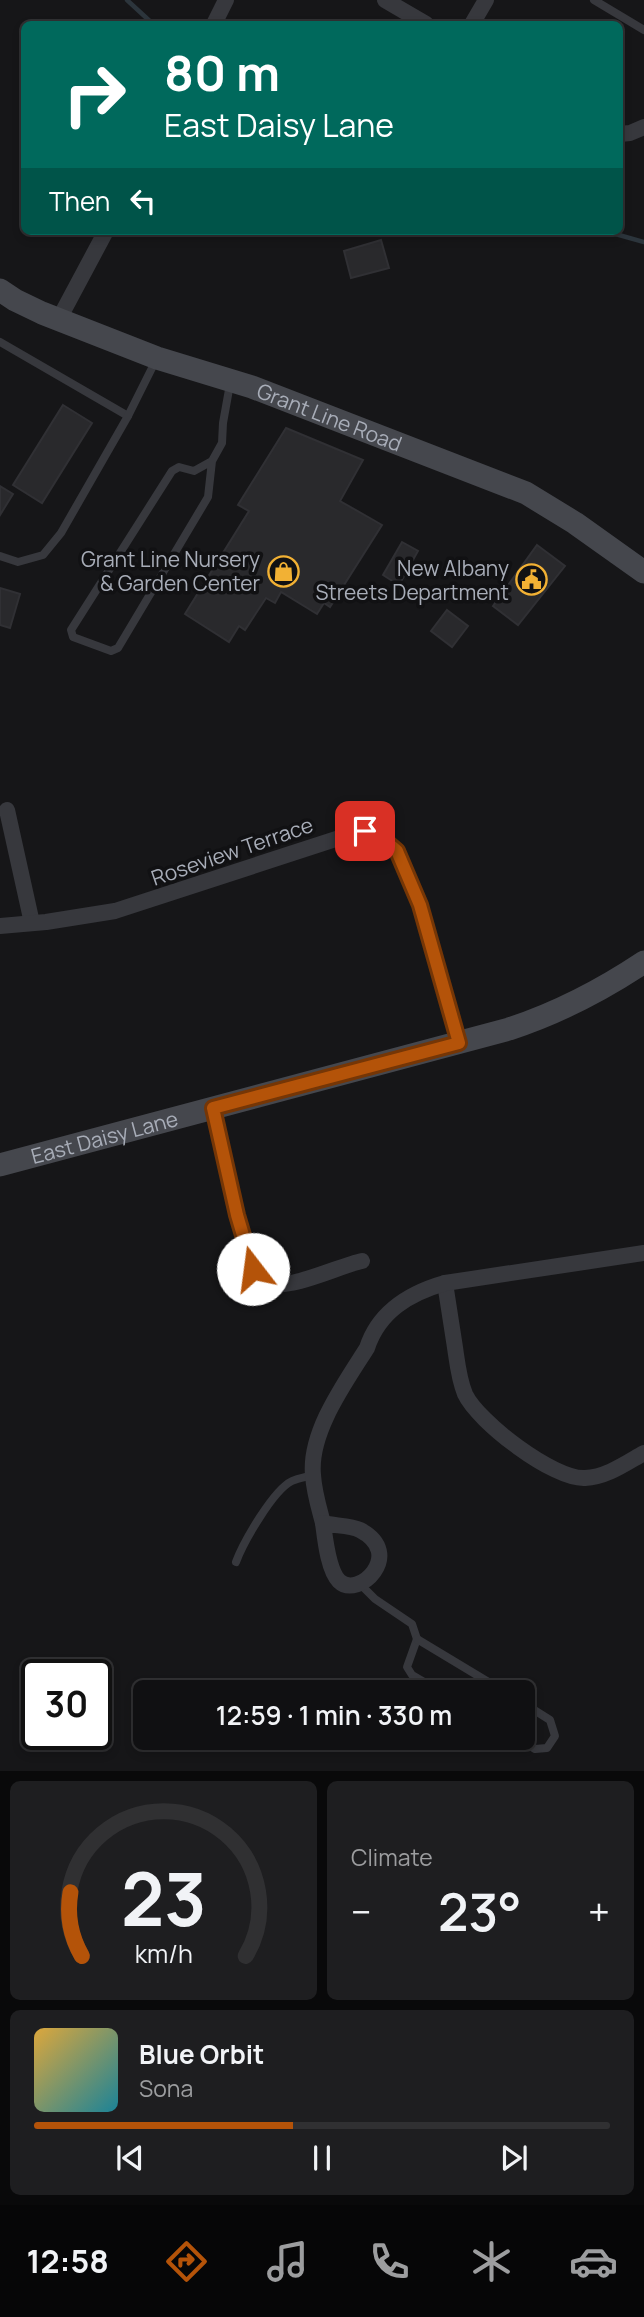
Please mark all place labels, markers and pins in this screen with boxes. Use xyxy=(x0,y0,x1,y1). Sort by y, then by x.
place label: Grant Line Nursery & Garden Center xyxy=(81,545,260,597)
shop icon: Grant Line Nursery & Garden Center xyxy=(266,554,300,588)
place label: New Albany Streets Department xyxy=(315,554,509,606)
public building icon: New Albany Streets Department xyxy=(515,563,549,597)
pin xyxy=(335,801,395,861)

